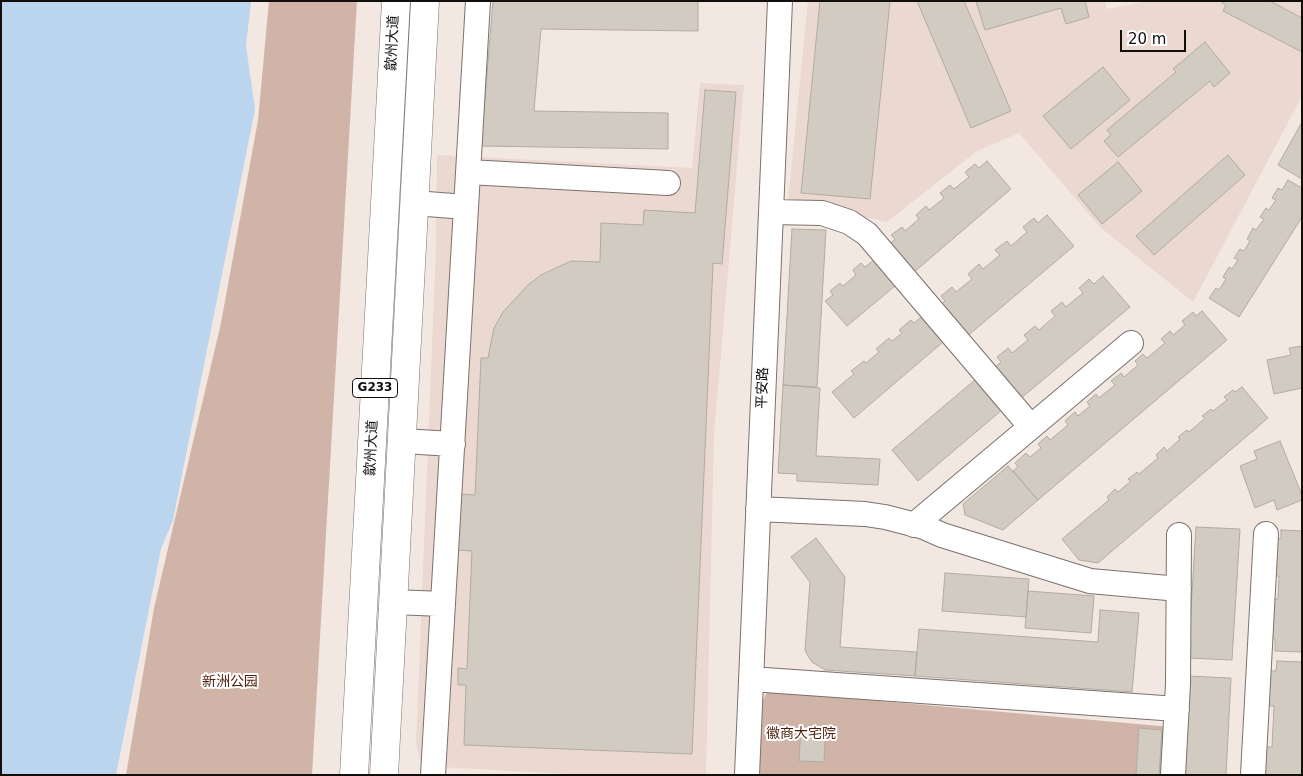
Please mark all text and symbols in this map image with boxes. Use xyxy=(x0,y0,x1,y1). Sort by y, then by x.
street label: 歙州大道 xyxy=(383,15,403,71)
scale bar xyxy=(1123,20,1189,52)
text: 20 m xyxy=(1128,30,1166,48)
street label: 平安路 xyxy=(754,367,772,409)
road number: G233 xyxy=(352,378,398,398)
street label: 歙州大道 xyxy=(362,420,382,476)
park label: 新洲公园 xyxy=(202,674,258,690)
park label: 徽商大宅院 xyxy=(766,726,836,742)

